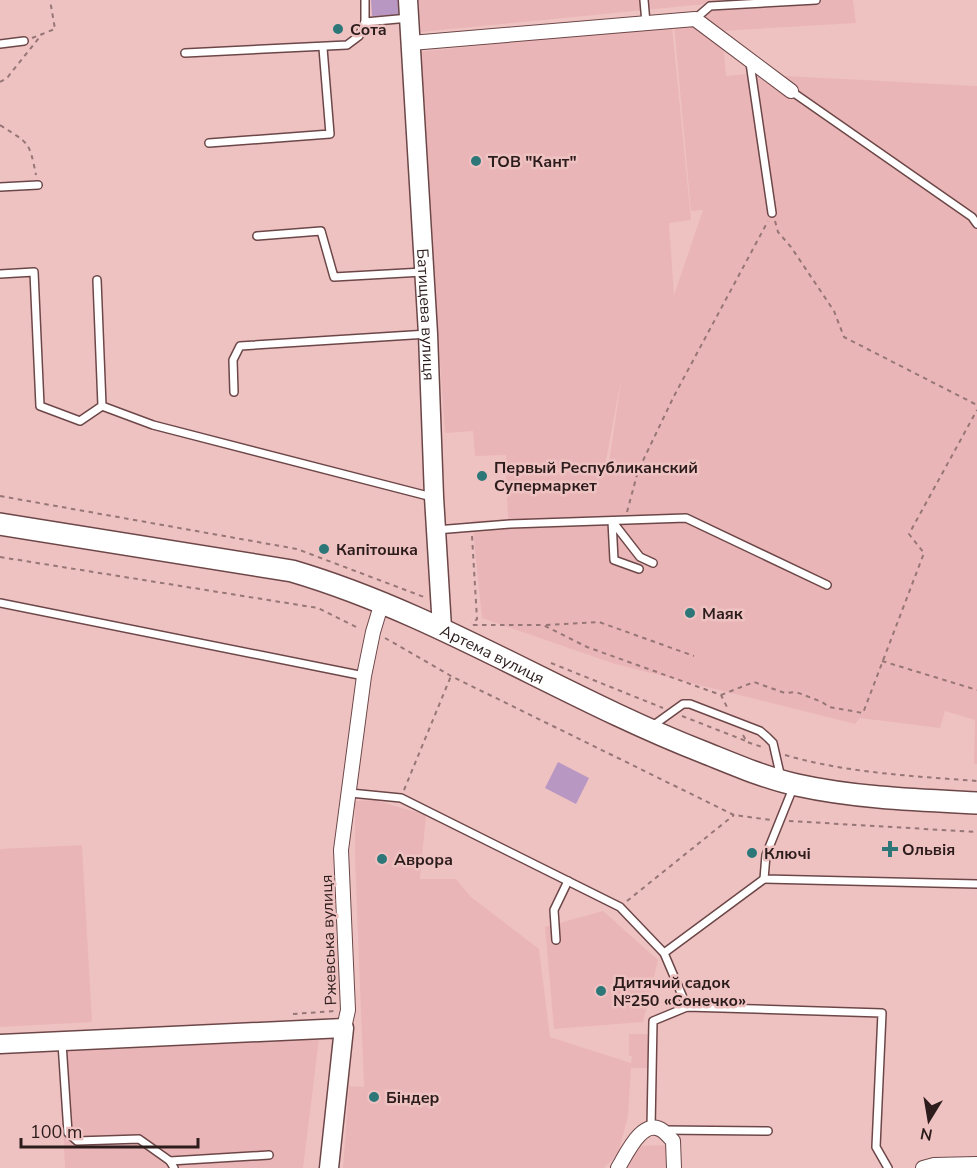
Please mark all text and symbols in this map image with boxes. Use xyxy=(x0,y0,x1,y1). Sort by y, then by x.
place label: Сота xyxy=(350,19,387,41)
marker: Сота xyxy=(331,22,345,36)
place label: ТОВ "Кант" xyxy=(488,151,577,173)
marker: ТОВ "Кант" xyxy=(469,154,483,168)
street label: Батищева вулиця xyxy=(411,248,440,381)
place label: Первый Республиканский Супермаркет xyxy=(494,457,698,497)
marker: Первый Республиканский Супермаркет xyxy=(475,469,489,483)
place label: Капітошка xyxy=(336,539,418,561)
marker: Капітошка xyxy=(317,542,331,556)
place label: Маяк xyxy=(702,603,744,625)
marker: Маяк xyxy=(683,606,697,620)
street label: Артема вулиця xyxy=(436,620,548,690)
place label: Ольвія xyxy=(902,839,955,861)
marker: Ольвія xyxy=(883,842,897,856)
place label: Ключі xyxy=(764,843,811,865)
marker: Ключі xyxy=(745,846,759,860)
place label: Аврора xyxy=(394,849,453,871)
marker: Аврора xyxy=(375,852,389,866)
street label: Ржевська вулиця xyxy=(316,874,342,1006)
place label: Дитячий садок №250 «Сонечко» xyxy=(613,972,746,1012)
marker: Дитячий садок №250 «Сонечко» xyxy=(594,984,608,998)
place label: Біндер xyxy=(386,1087,440,1109)
marker: Біндер xyxy=(367,1090,381,1104)
north arrow xyxy=(899,1090,959,1150)
scale bar xyxy=(21,1111,198,1149)
text: 100 m xyxy=(30,1120,82,1144)
text: N xyxy=(918,1122,934,1146)

